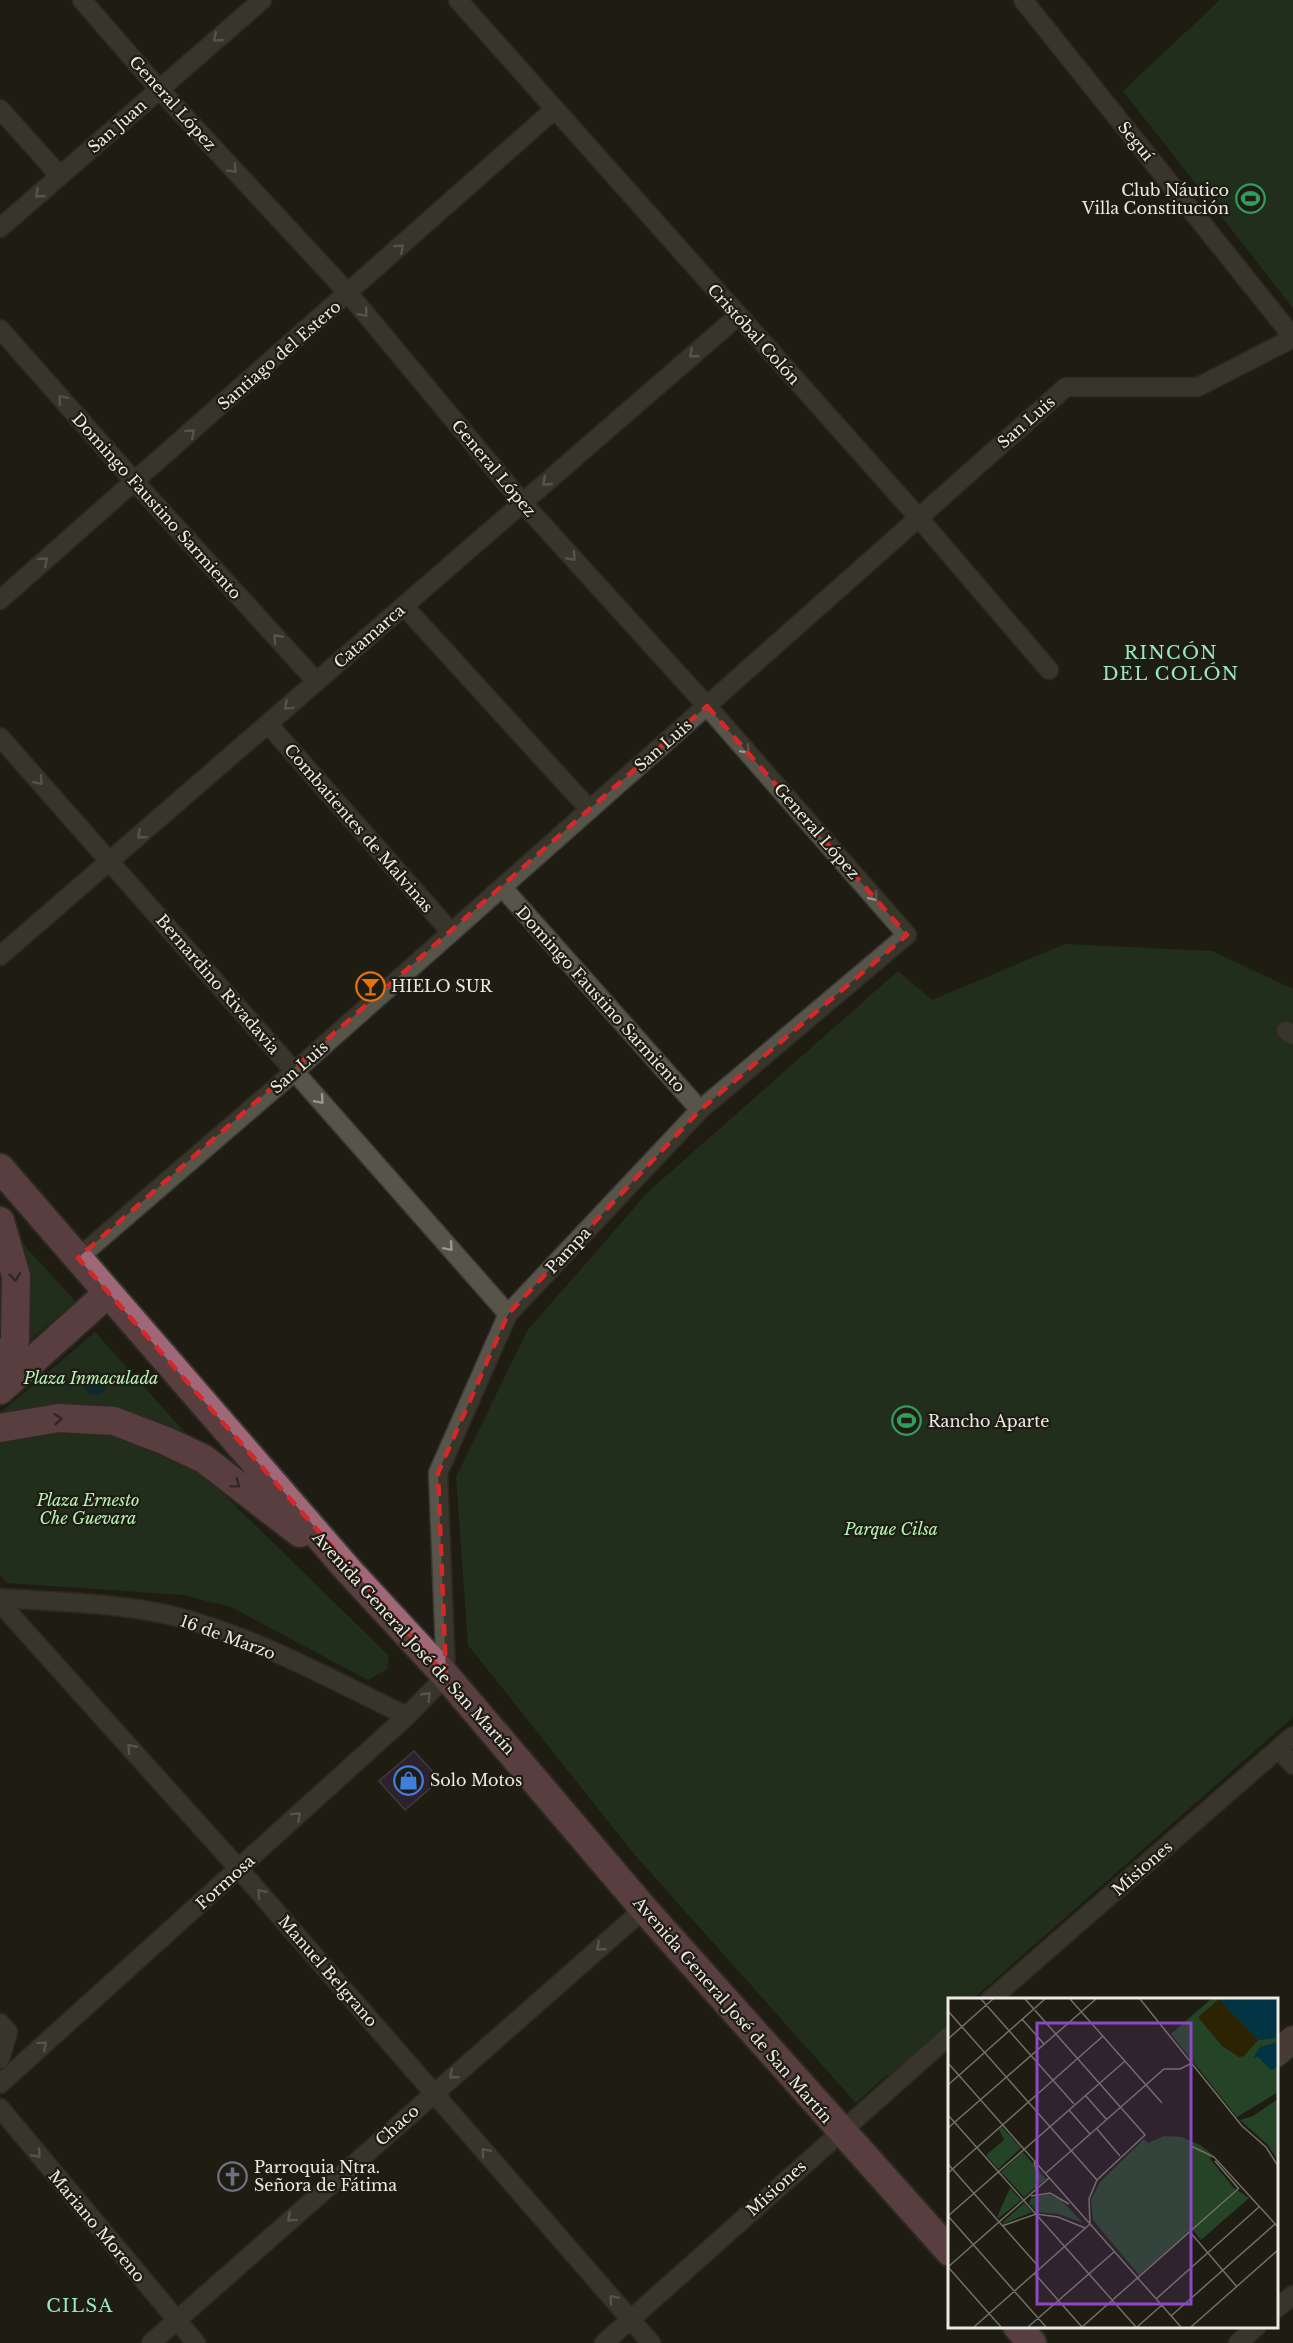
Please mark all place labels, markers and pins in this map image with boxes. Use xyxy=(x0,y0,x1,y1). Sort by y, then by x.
place label: Club Náutico Villa Constitución xyxy=(1081,180,1229,218)
sports icon: Club Náutico Villa Constitución xyxy=(1234,183,1266,215)
bar icon: HIELO SUR xyxy=(354,970,386,1002)
place label: HIELO SUR xyxy=(391,976,493,996)
sports icon: Rancho Aparte xyxy=(891,1405,923,1437)
place label: Rancho Aparte xyxy=(928,1411,1049,1431)
shop icon: Solo Motos xyxy=(393,1764,425,1796)
place label: Solo Motos xyxy=(430,1770,522,1790)
place label: Parroquia Ntra. Señora de Fátima xyxy=(254,2157,397,2195)
church icon: Parroquia Ntra. Señora de Fátima xyxy=(217,2160,249,2192)

